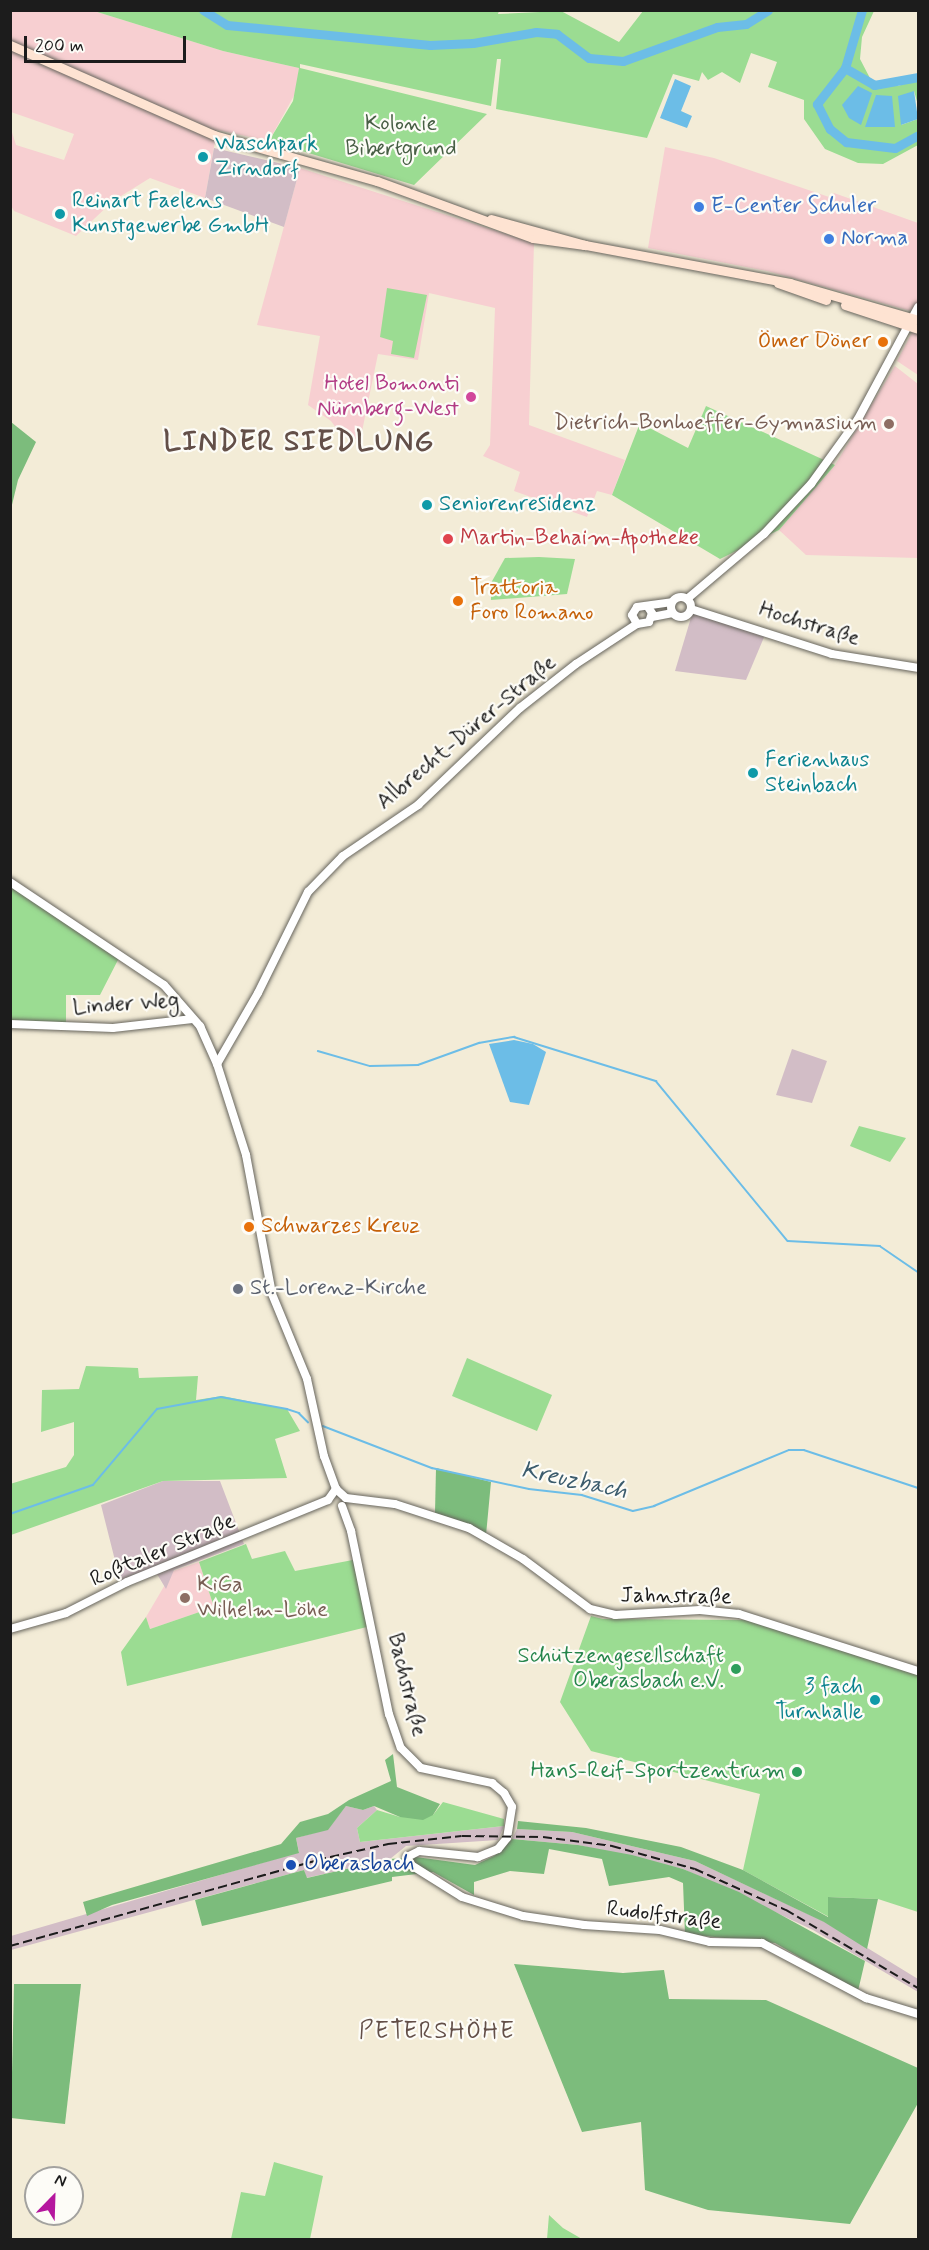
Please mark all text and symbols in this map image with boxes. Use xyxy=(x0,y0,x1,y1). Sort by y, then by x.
scale bar xyxy=(27,24,189,62)
text: 200 m xyxy=(35,34,84,58)
park label: Kolonie Bibertgrund xyxy=(345,111,457,162)
place label: Waschpark Zirndorf xyxy=(215,131,318,182)
marker: Waschpark Zirndorf xyxy=(196,150,210,164)
place label: Reinart Faelens Kunstgewerbe GmbH xyxy=(72,188,269,240)
place label: E-Center Schuler xyxy=(711,194,877,220)
marker: E-Center Schuler xyxy=(692,200,706,214)
marker: Reinart Faelens Kunstgewerbe GmbH xyxy=(53,207,67,221)
place label: Norma xyxy=(841,226,908,252)
marker: Norma xyxy=(822,232,836,246)
place label: Ömer Döner xyxy=(759,329,871,355)
marker: Ömer Döner xyxy=(876,335,890,349)
place label: Hotel Bomonti Nürnberg-West xyxy=(317,371,459,422)
marker: Hotel Bomonti Nürnberg-West xyxy=(464,390,478,404)
place label: Dietrich-Bonhoeffer-Gymnasium xyxy=(554,411,877,437)
marker: Dietrich-Bonhoeffer-Gymnasium xyxy=(882,417,896,431)
district label: LINDER SIEDLUNG xyxy=(160,426,438,460)
place label: Seniorenresidenz xyxy=(439,492,596,518)
marker: Seniorenresidenz xyxy=(420,498,434,512)
place label: Martin-Behaim-Apotheke xyxy=(460,526,699,552)
marker: Martin-Behaim-Apotheke xyxy=(441,532,455,546)
place label: Trattoria Foro Romano xyxy=(470,575,593,626)
marker: Trattoria Foro Romano xyxy=(451,594,465,608)
street label: Hochstraße xyxy=(755,597,863,653)
street label: Albrecht-Dürer-Straße xyxy=(372,650,562,816)
place label: Ferienhaus Steinbach xyxy=(765,747,869,798)
marker: Ferienhaus Steinbach xyxy=(746,766,760,780)
street label: Linder Weg xyxy=(71,988,181,1022)
place label: Schwarzes Kreuz xyxy=(261,1214,420,1240)
marker: Schwarzes Kreuz xyxy=(242,1220,256,1234)
place label: St.-Lorenz-Kirche xyxy=(250,1276,427,1302)
marker: St.-Lorenz-Kirche xyxy=(231,1282,245,1296)
water label: Kreuzbach xyxy=(518,1456,630,1506)
street label: Roßtaler Straße xyxy=(86,1509,240,1593)
place label: KiGa Wilhelm-Löhe xyxy=(197,1572,328,1624)
street label: Jahnstraße xyxy=(620,1583,732,1611)
marker: KiGa Wilhelm-Löhe xyxy=(178,1591,192,1605)
street label: Bachstraße xyxy=(380,1631,432,1739)
place label: Schützengesellschaft Oberasbach e.V. xyxy=(518,1643,724,1694)
marker: Schützengesellschaft Oberasbach e.V. xyxy=(729,1662,743,1676)
place label: 3 fach Turnhalle xyxy=(775,1674,863,1726)
marker: 3 fach Turnhalle xyxy=(868,1693,882,1707)
place label: Hans-Reif-Sportzentrum xyxy=(530,1759,785,1785)
marker: Hans-Reif-Sportzentrum xyxy=(790,1765,804,1779)
place label: Oberasbach xyxy=(304,1852,415,1878)
marker: Oberasbach xyxy=(282,1856,300,1874)
street label: Rudolfstraße xyxy=(605,1896,723,1936)
district label: PETERSHÖHE xyxy=(355,2018,519,2046)
north arrow xyxy=(24,2166,84,2226)
text: N xyxy=(51,2169,69,2193)

